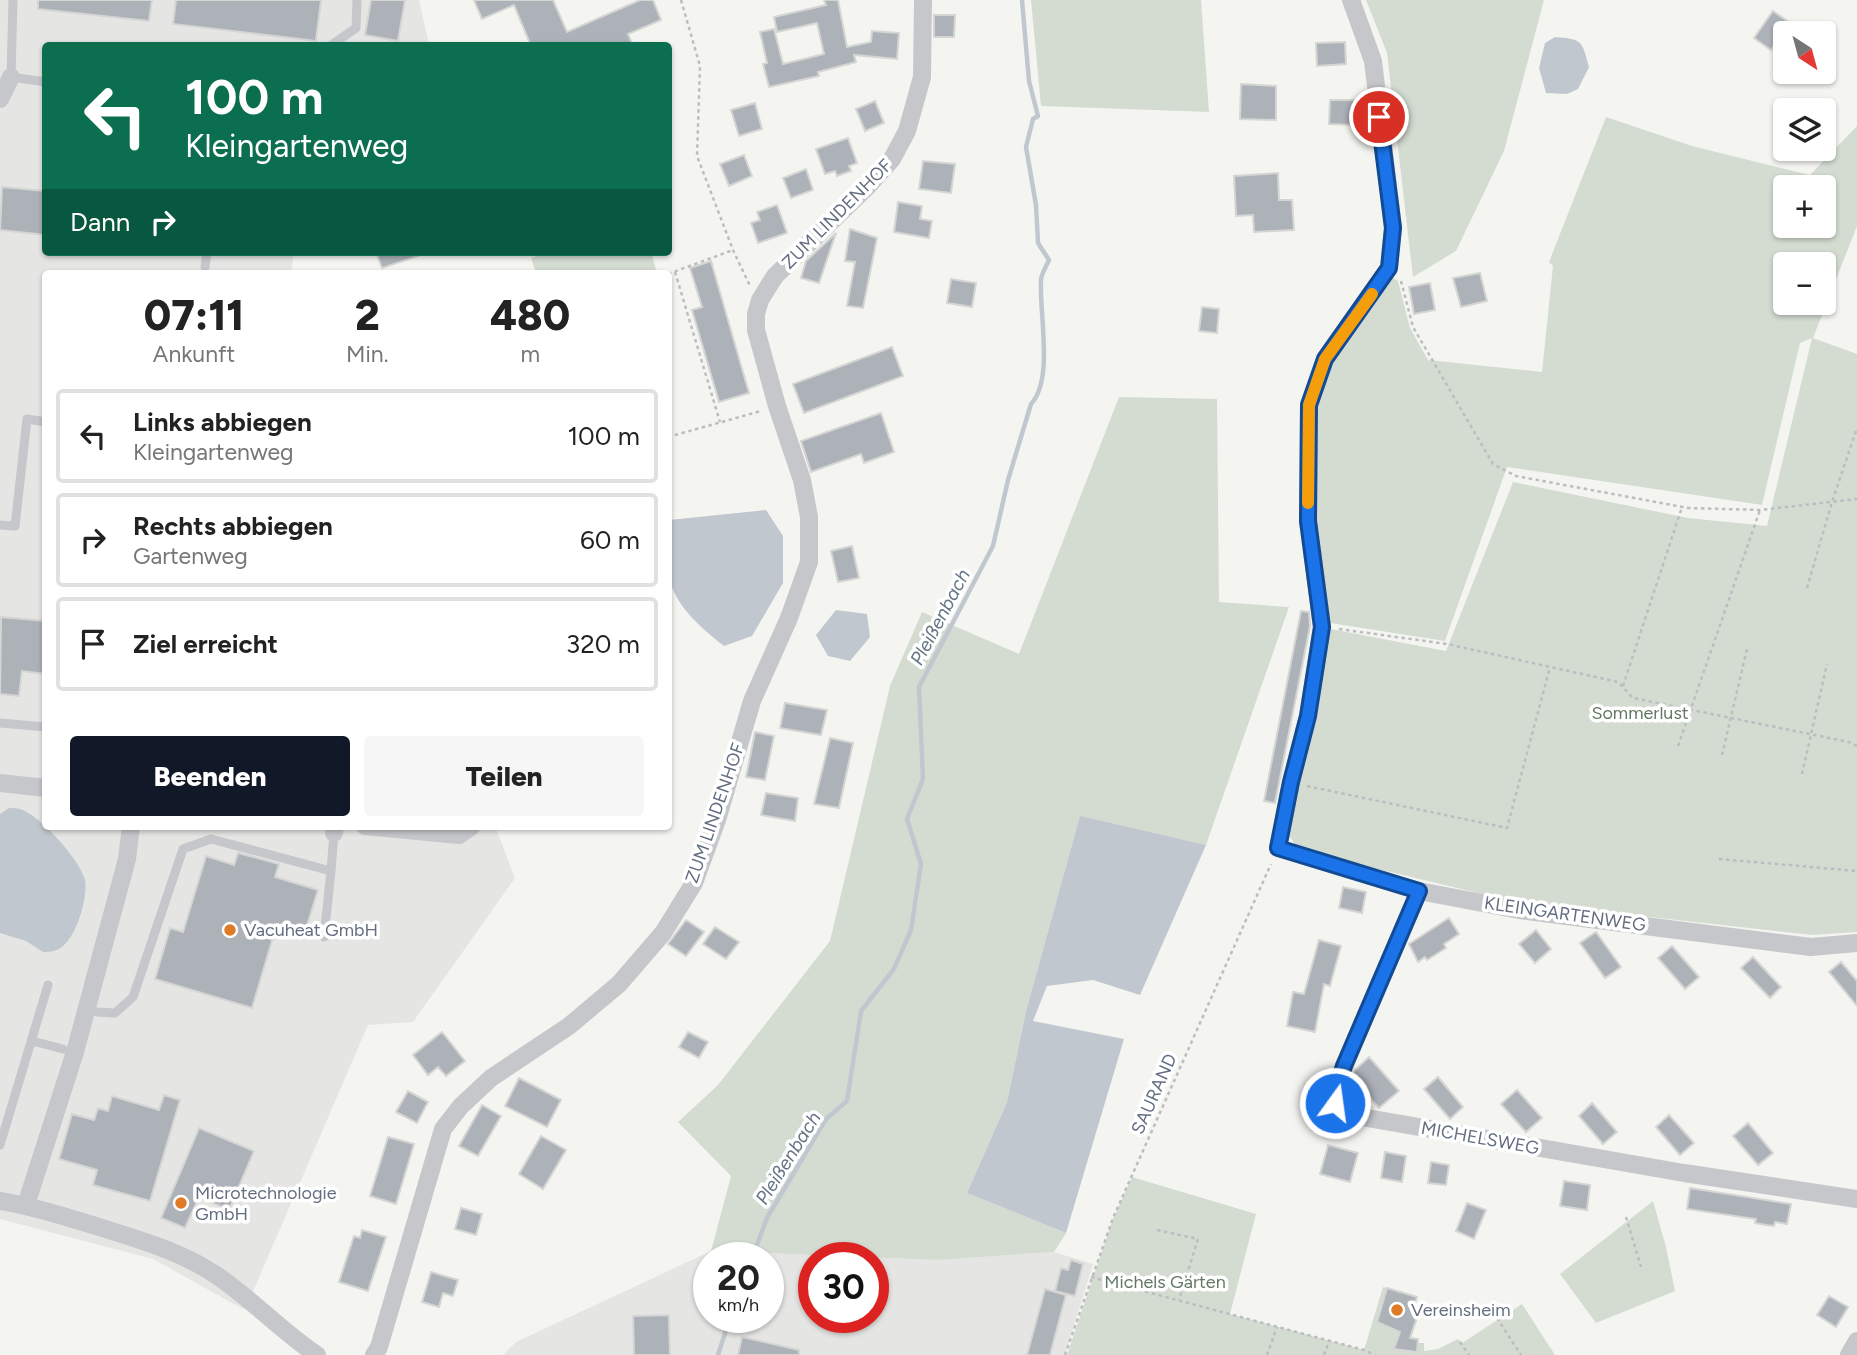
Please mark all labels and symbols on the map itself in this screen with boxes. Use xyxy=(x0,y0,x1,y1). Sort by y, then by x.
north arrow xyxy=(1773,21,1836,84)
pin xyxy=(1349,87,1409,147)
street label: ZUM LINDENHOF xyxy=(777,154,897,274)
water label: Pleißenbach xyxy=(905,565,975,669)
park label: Sommerlust xyxy=(1591,702,1689,724)
street label: ZUM LINDENHOF xyxy=(681,740,749,886)
street label: KLEINGARTENWEG xyxy=(1483,892,1648,936)
place label: Vacuheat GmbH xyxy=(244,919,378,941)
marker: Vacuheat GmbH xyxy=(222,922,238,938)
street label: SAURAND xyxy=(1127,1050,1181,1138)
position arrow xyxy=(1298,1066,1372,1140)
water label: Pleißenbach xyxy=(750,1107,826,1209)
street label: MICHELSWEG xyxy=(1419,1117,1541,1159)
place label: Microtechnologie GmbH xyxy=(195,1182,337,1225)
marker: Microtechnologie GmbH xyxy=(173,1195,189,1211)
speed limit sign: 30 xyxy=(798,1242,889,1333)
park label: Michels Gärten xyxy=(1104,1271,1226,1293)
place label: Vereinsheim xyxy=(1411,1299,1510,1321)
marker: Vereinsheim xyxy=(1389,1302,1405,1318)

